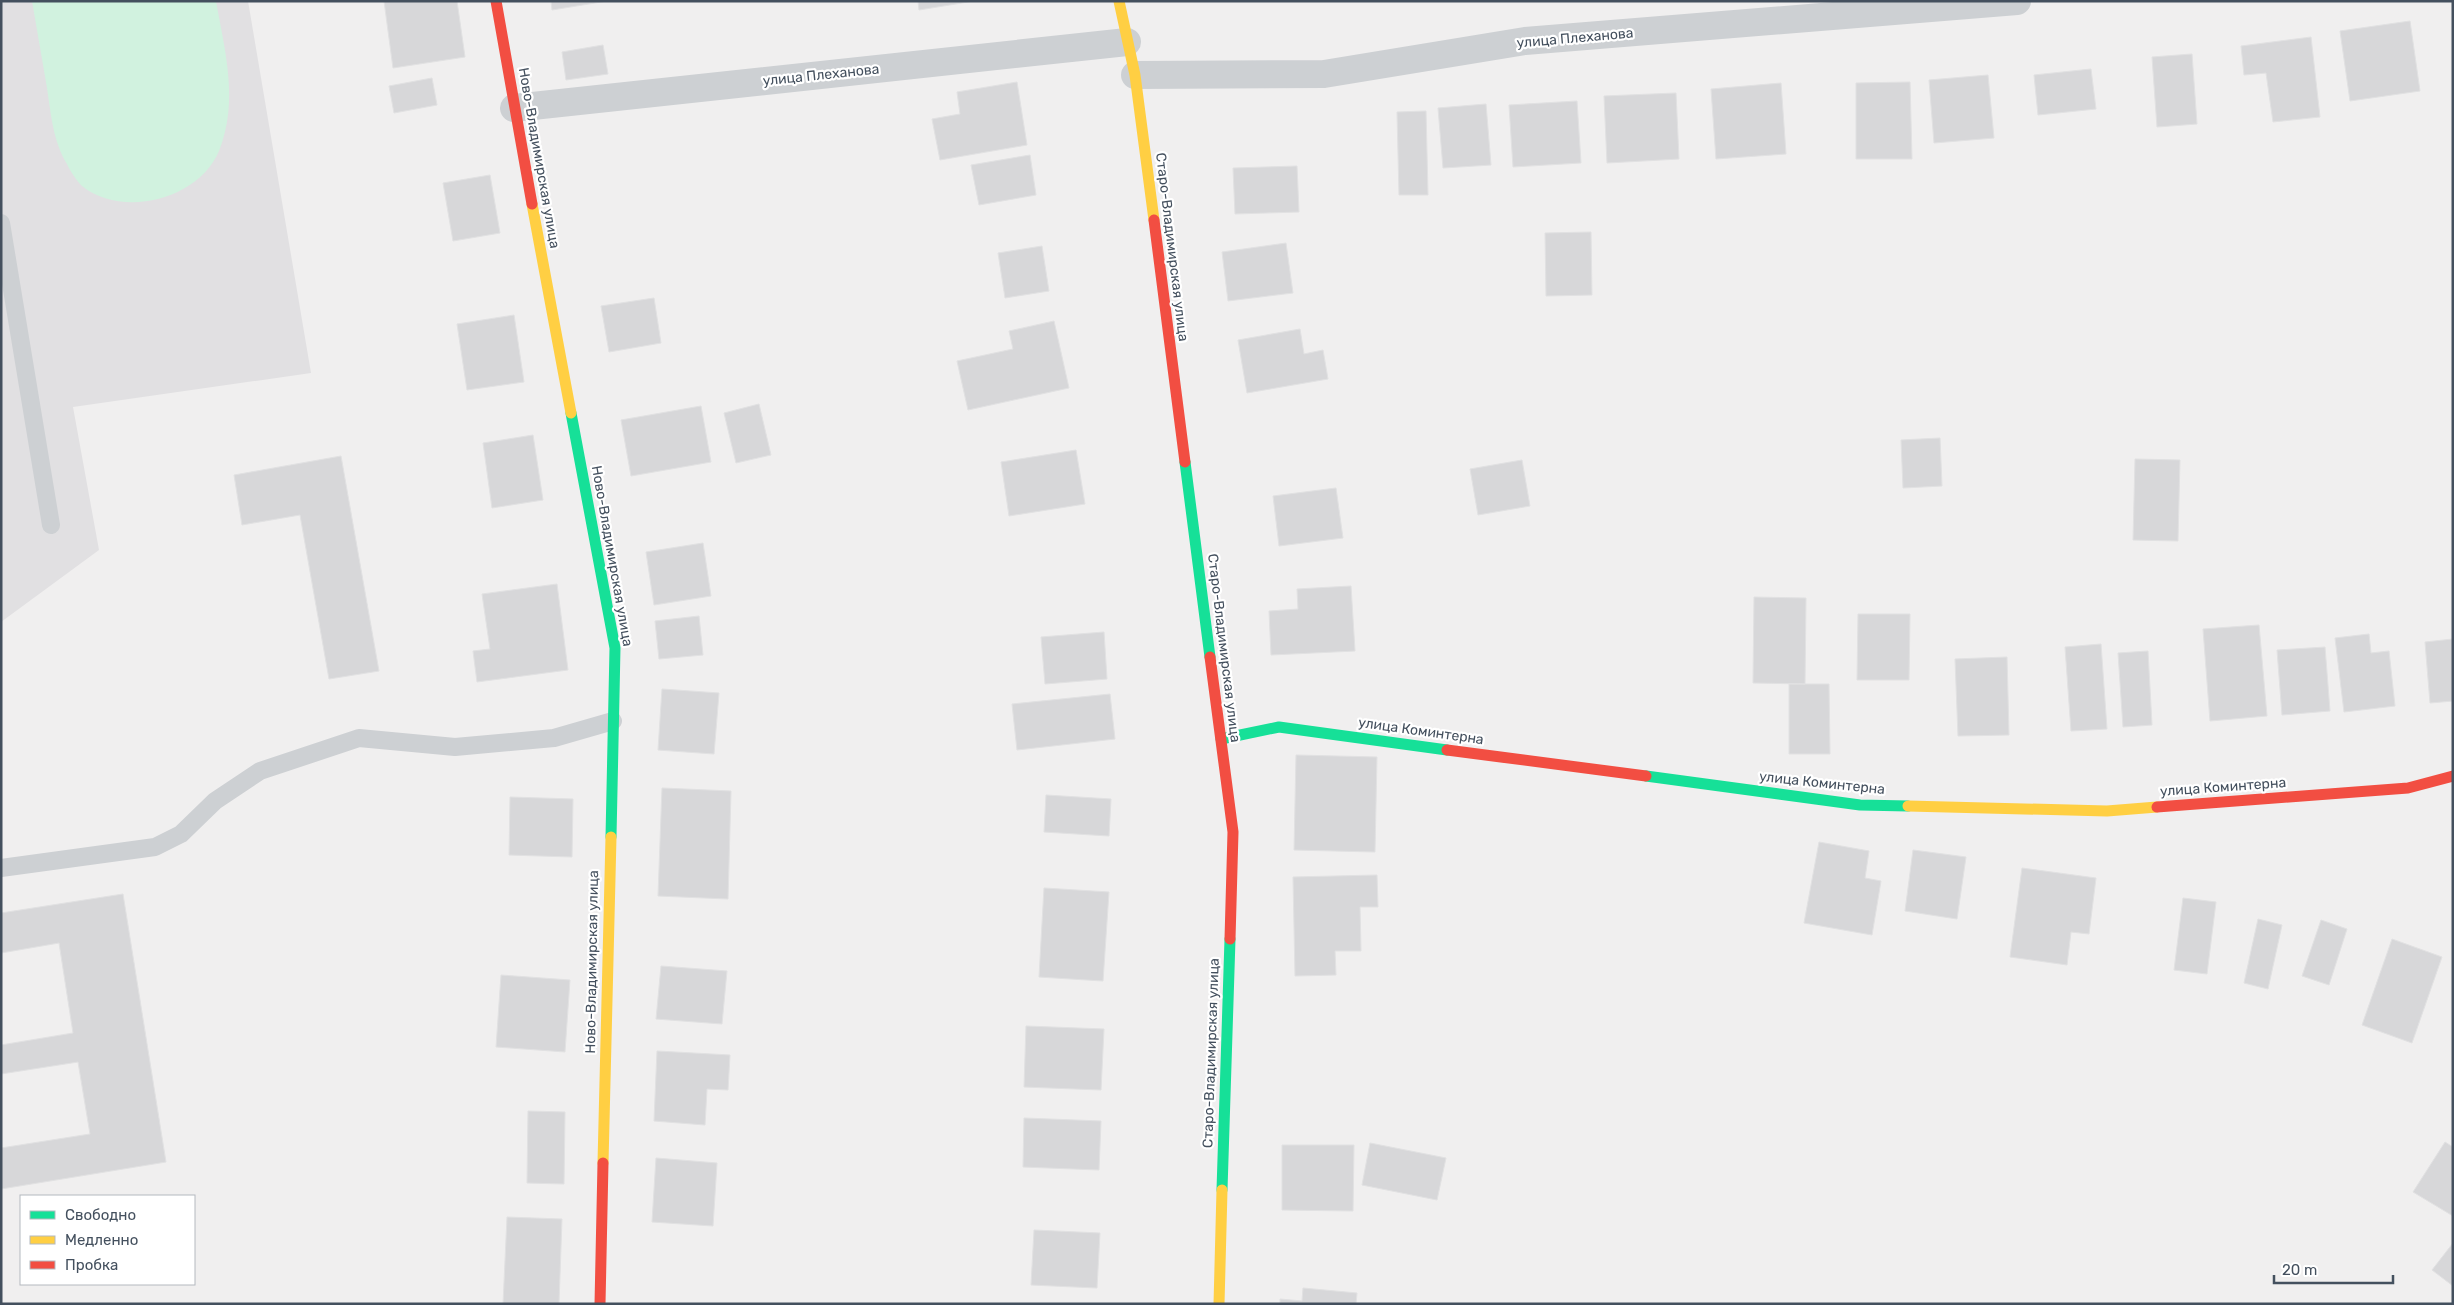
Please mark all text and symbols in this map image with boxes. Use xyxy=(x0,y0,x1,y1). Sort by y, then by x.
street label: улица Плеханова xyxy=(1516,24,1634,52)
street label: улица Плеханова xyxy=(762,60,880,90)
street label: Ново-Владимирская улица xyxy=(515,66,563,250)
street label: Старо-Владимирская улица xyxy=(1152,152,1192,342)
street label: Ново-Владимирская улица xyxy=(588,464,636,648)
street label: Старо-Владимирская улица xyxy=(1204,553,1244,743)
street label: улица Коминтерна xyxy=(1357,714,1485,748)
street label: улица Коминтерна xyxy=(1758,768,1886,798)
street label: улица Коминтерна xyxy=(2159,774,2287,800)
street label: Ново-Владимирская улица xyxy=(582,870,602,1054)
street label: Старо-Владимирская улица xyxy=(1199,958,1223,1148)
legend xyxy=(20,1195,195,1285)
text: Свободно xyxy=(65,1206,136,1224)
text: Медленно xyxy=(65,1231,138,1249)
scale bar xyxy=(2274,1252,2393,1284)
text: Пробка xyxy=(65,1256,118,1274)
text: 20 m xyxy=(2282,1261,2317,1279)

